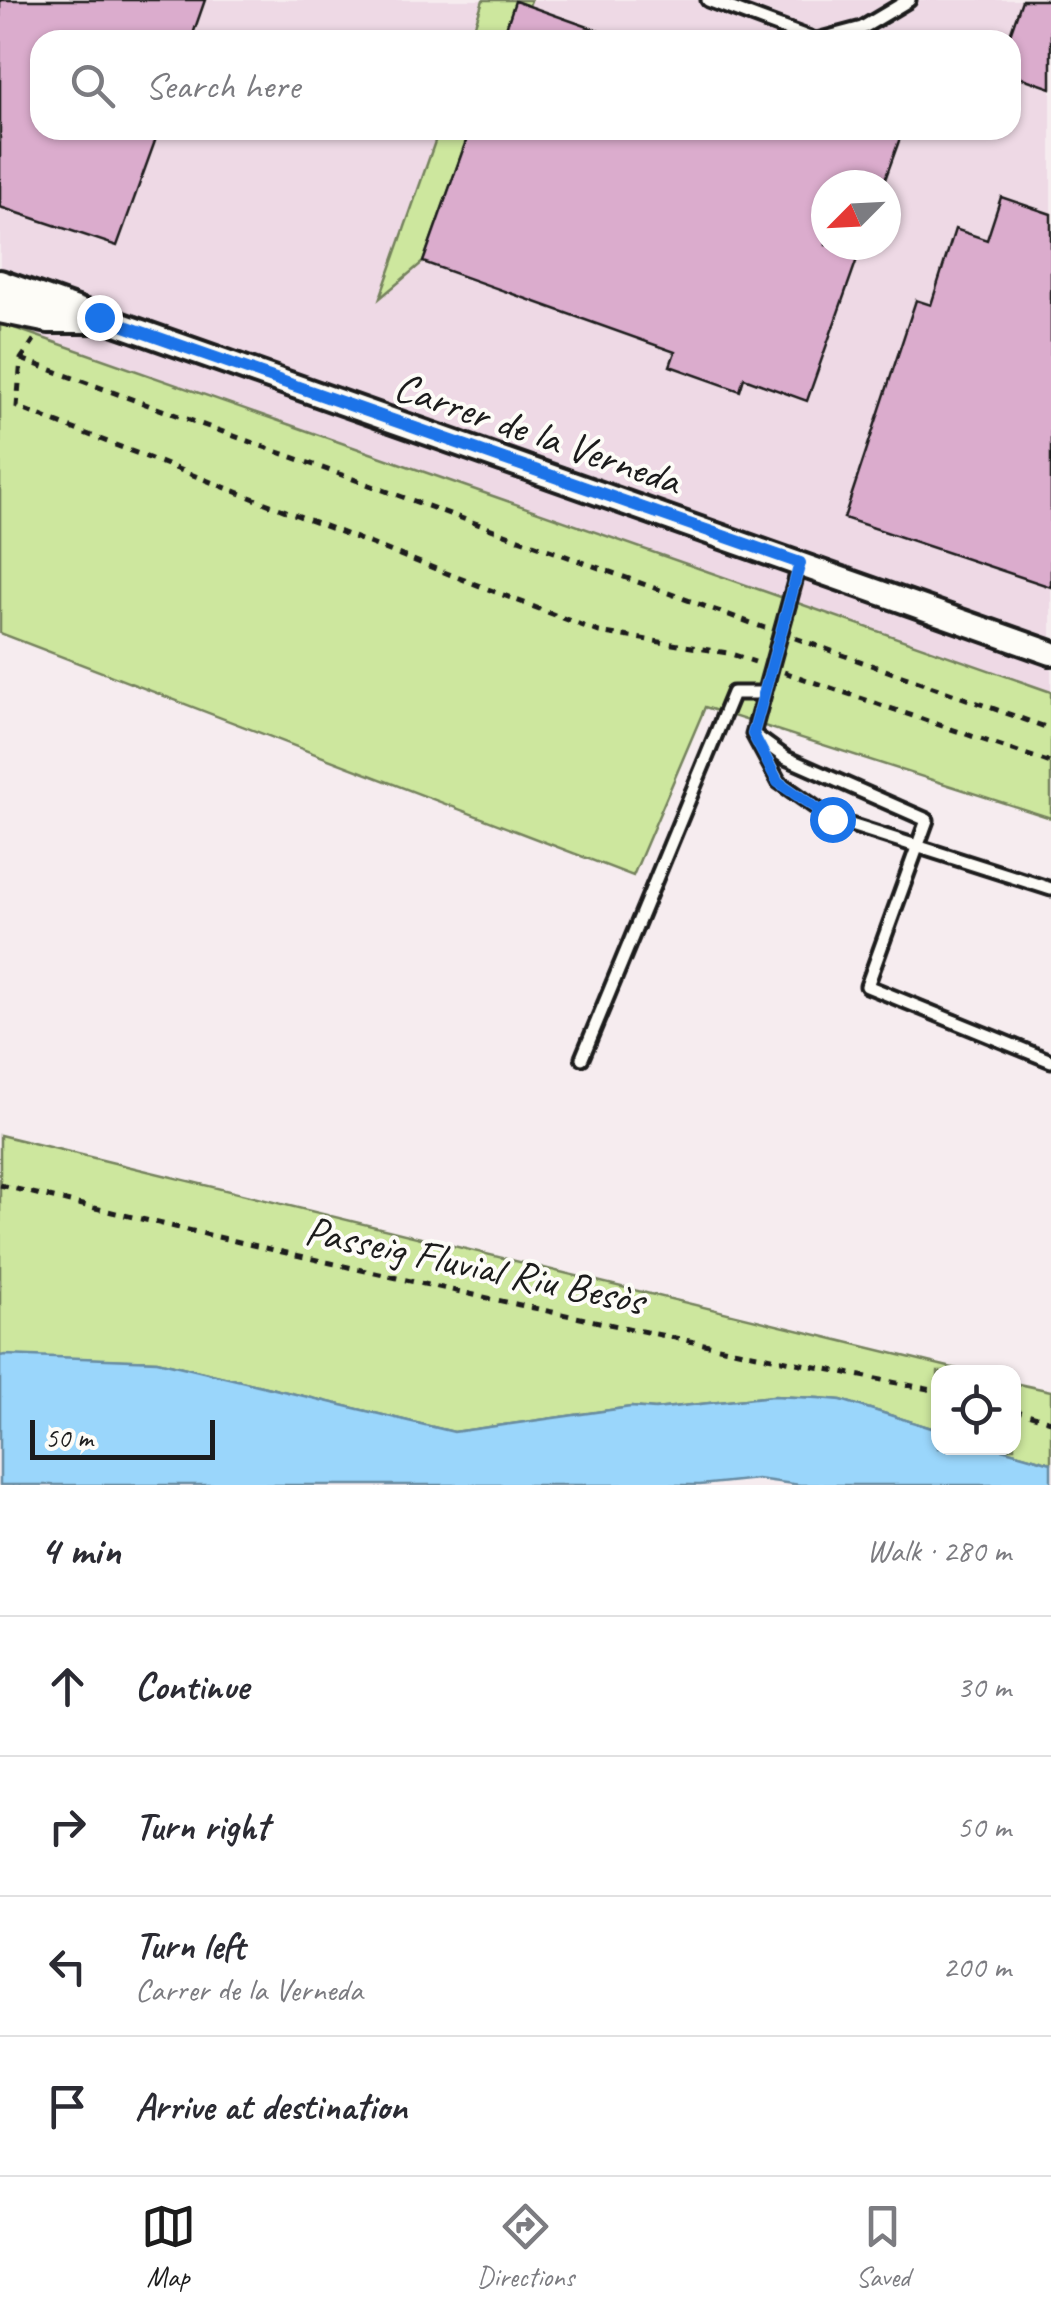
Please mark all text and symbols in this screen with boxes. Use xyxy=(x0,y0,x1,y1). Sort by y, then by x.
search box xyxy=(30,30,1021,140)
icon: search xyxy=(65,58,120,113)
text: Search here xyxy=(145,62,300,109)
north arrow xyxy=(811,170,901,260)
route end xyxy=(77,295,123,341)
street label: Carrer de la Verneda xyxy=(388,360,690,508)
route start xyxy=(810,797,856,843)
street label: Passeig Fluvial Riu Besòs xyxy=(300,1204,652,1328)
map controls xyxy=(931,1365,1021,1455)
button: locate xyxy=(931,1365,1021,1455)
scale bar xyxy=(30,1415,215,1460)
text: 50 m xyxy=(45,1420,93,1455)
text: 4 min xyxy=(40,1524,120,1577)
text: Walk · 280 m xyxy=(867,1530,1011,1571)
icon: ahead xyxy=(40,1659,95,1714)
text: Continue xyxy=(135,1663,249,1710)
text: 30 m xyxy=(957,1666,1011,1707)
icon: right xyxy=(40,1799,95,1854)
text: Turn right xyxy=(135,1803,269,1850)
text: 50 m xyxy=(957,1806,1011,1847)
text: Turn left xyxy=(135,1922,245,1969)
icon: left xyxy=(40,1939,95,1994)
text: 200 m xyxy=(942,1946,1011,1987)
text: Carrer de la Verneda xyxy=(135,1969,363,2010)
icon: arrive xyxy=(40,2079,95,2134)
text: Arrive at destination xyxy=(135,2083,407,2130)
tab: Map xyxy=(141,2199,196,2294)
tab: Directions xyxy=(477,2199,574,2294)
tab: Saved xyxy=(855,2199,910,2294)

